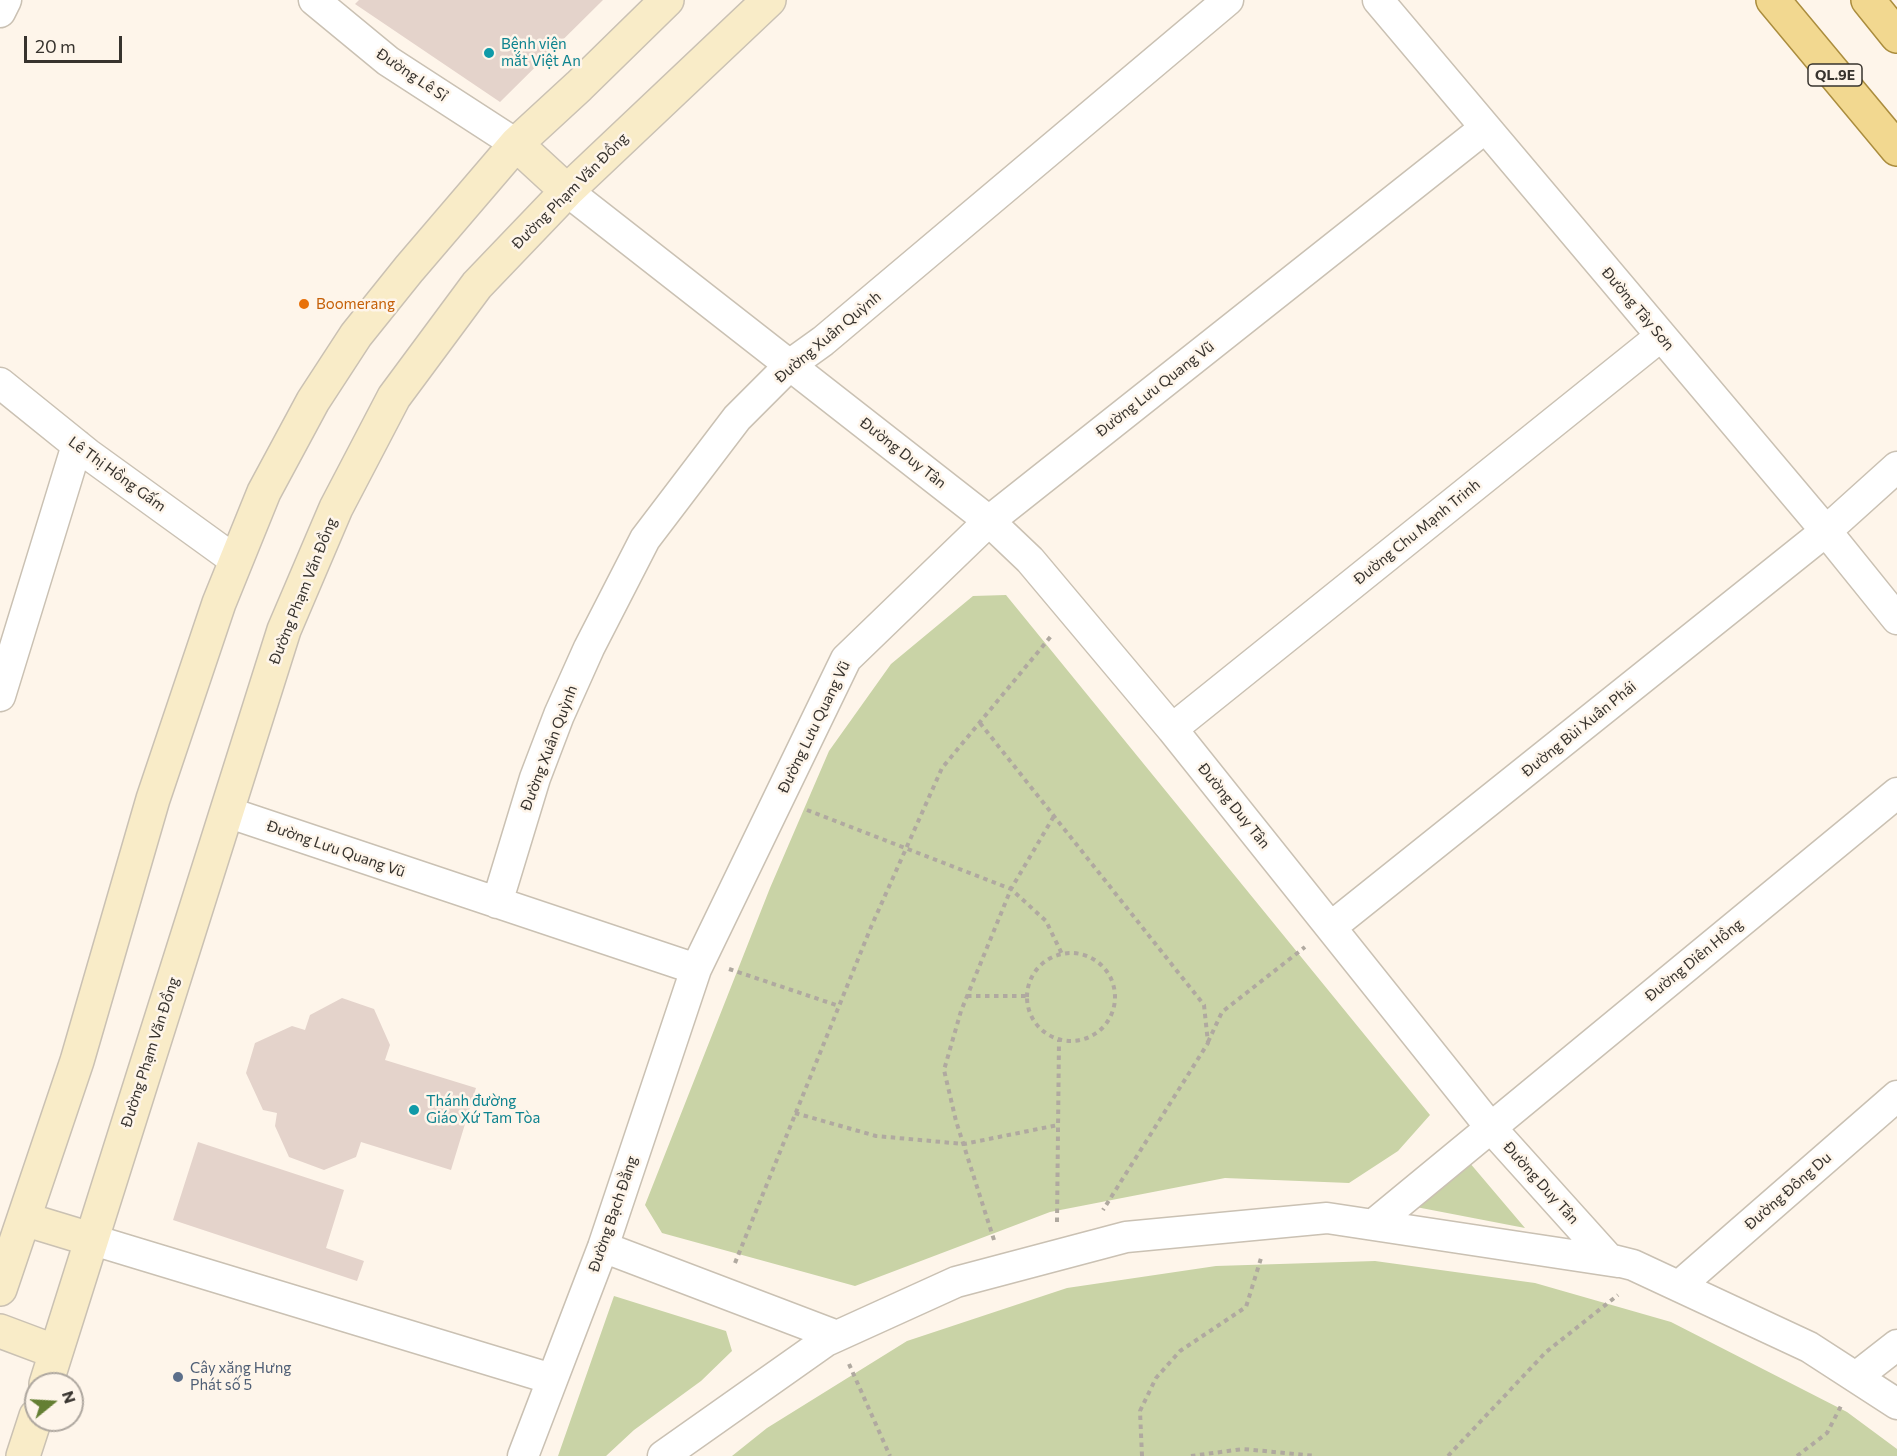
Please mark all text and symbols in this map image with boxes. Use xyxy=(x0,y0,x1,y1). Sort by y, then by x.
scale bar xyxy=(27,24,124,62)
text: 20 m xyxy=(35,35,76,57)
place label: Bệnh viện mắt Việt An xyxy=(501,35,581,70)
street label: Đường Lê Sỉ xyxy=(373,45,451,105)
marker: Bệnh viện mắt Việt An xyxy=(482,46,496,60)
road number: QL.9E xyxy=(1808,64,1862,86)
street label: Đường Phạm Văn Đồng xyxy=(508,129,632,253)
street label: Đường Tây Sơn xyxy=(1598,264,1678,354)
street label: Đường Xuân Quỳnh xyxy=(771,287,885,387)
place label: Boomerang xyxy=(316,295,395,313)
marker: Boomerang xyxy=(297,297,311,311)
street label: Đường Lưu Quang Vũ xyxy=(1092,337,1218,441)
street label: Đường Duy Tân xyxy=(856,414,950,492)
street label: Lê Thị Hồng Gấm xyxy=(65,433,169,515)
street label: Đường Chu Mạnh Trinh xyxy=(1350,476,1484,588)
street label: Đường Phạm Văn Đồng xyxy=(265,515,341,667)
street label: Đường Lưu Quang Vũ xyxy=(774,658,854,796)
street label: Đường Bùi Xuân Phái xyxy=(1518,677,1640,781)
street label: Đường Xuân Quỳnh xyxy=(517,683,581,813)
street label: Đường Duy Tân xyxy=(1194,760,1274,852)
street label: Đường Lưu Quang Vũ xyxy=(265,817,407,881)
street label: Đường Diên Hồng xyxy=(1641,915,1747,1005)
street label: Đường Phạm Văn Đồng xyxy=(117,975,183,1129)
place label: Thánh đường Giáo Xứ Tam Tòa xyxy=(426,1092,540,1127)
marker: Thánh đường Giáo Xứ Tam Tòa xyxy=(407,1103,421,1117)
street label: Đường Duy Tân xyxy=(1499,1138,1583,1228)
street label: Đường Đông Du xyxy=(1741,1149,1835,1233)
street label: Đường Bạch Đằng xyxy=(585,1154,641,1274)
place label: Cây xăng Hưng Phát số 5 xyxy=(190,1359,291,1394)
marker: Cây xăng Hưng Phát số 5 xyxy=(171,1370,185,1384)
north arrow xyxy=(24,1372,84,1432)
text: N xyxy=(59,1388,81,1406)

